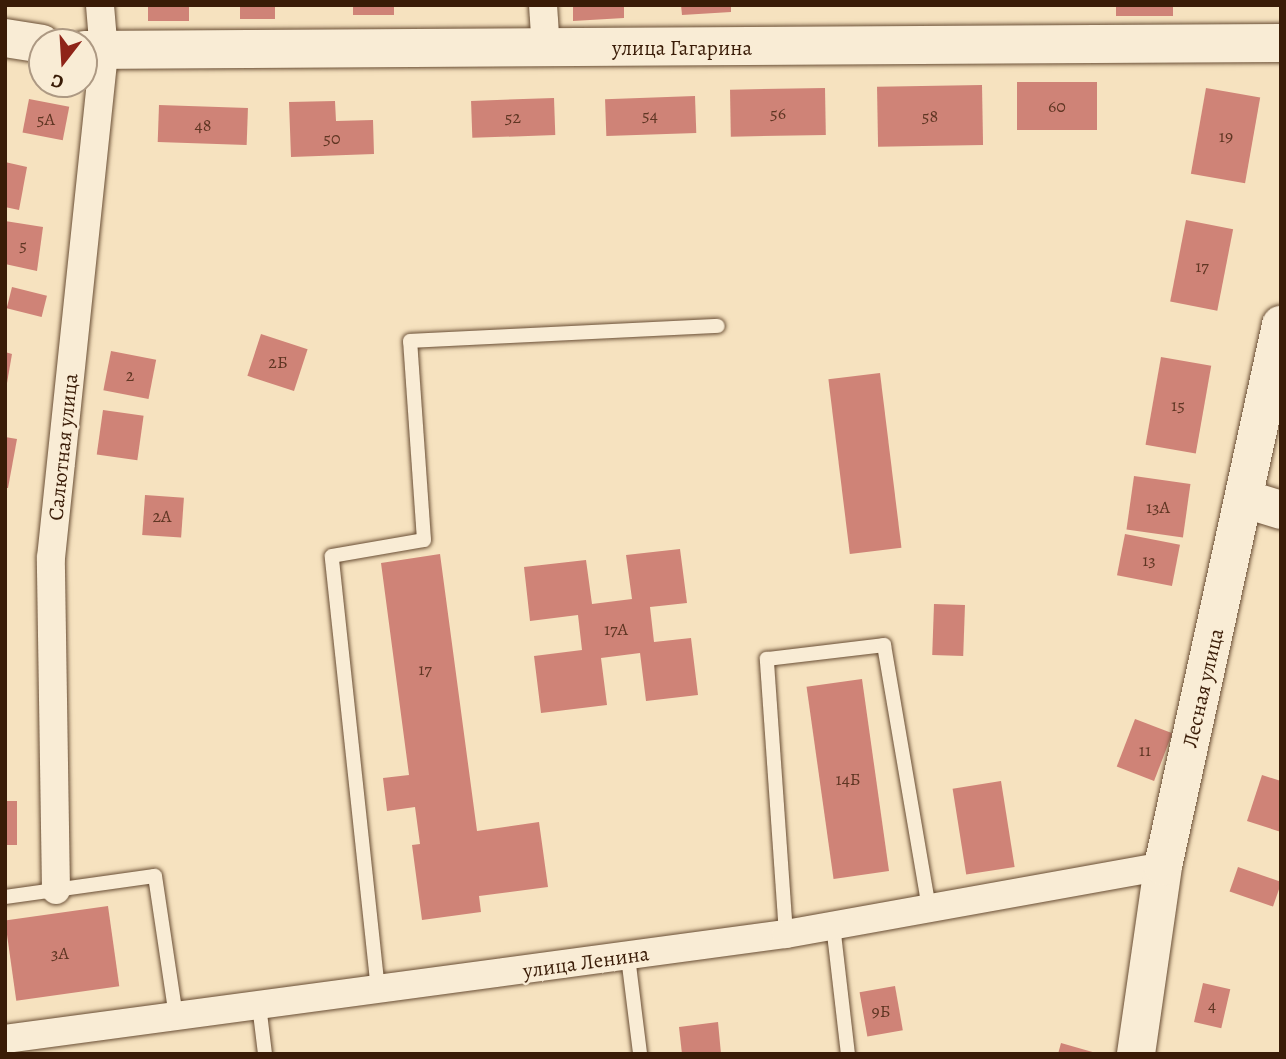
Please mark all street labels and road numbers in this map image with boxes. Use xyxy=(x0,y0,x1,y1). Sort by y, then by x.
street label: улица Гагарина xyxy=(612,35,752,61)
street label: Салютная улица xyxy=(43,372,83,522)
street label: Лесная улица xyxy=(1177,626,1229,750)
street label: улица Ленина xyxy=(521,941,651,983)

